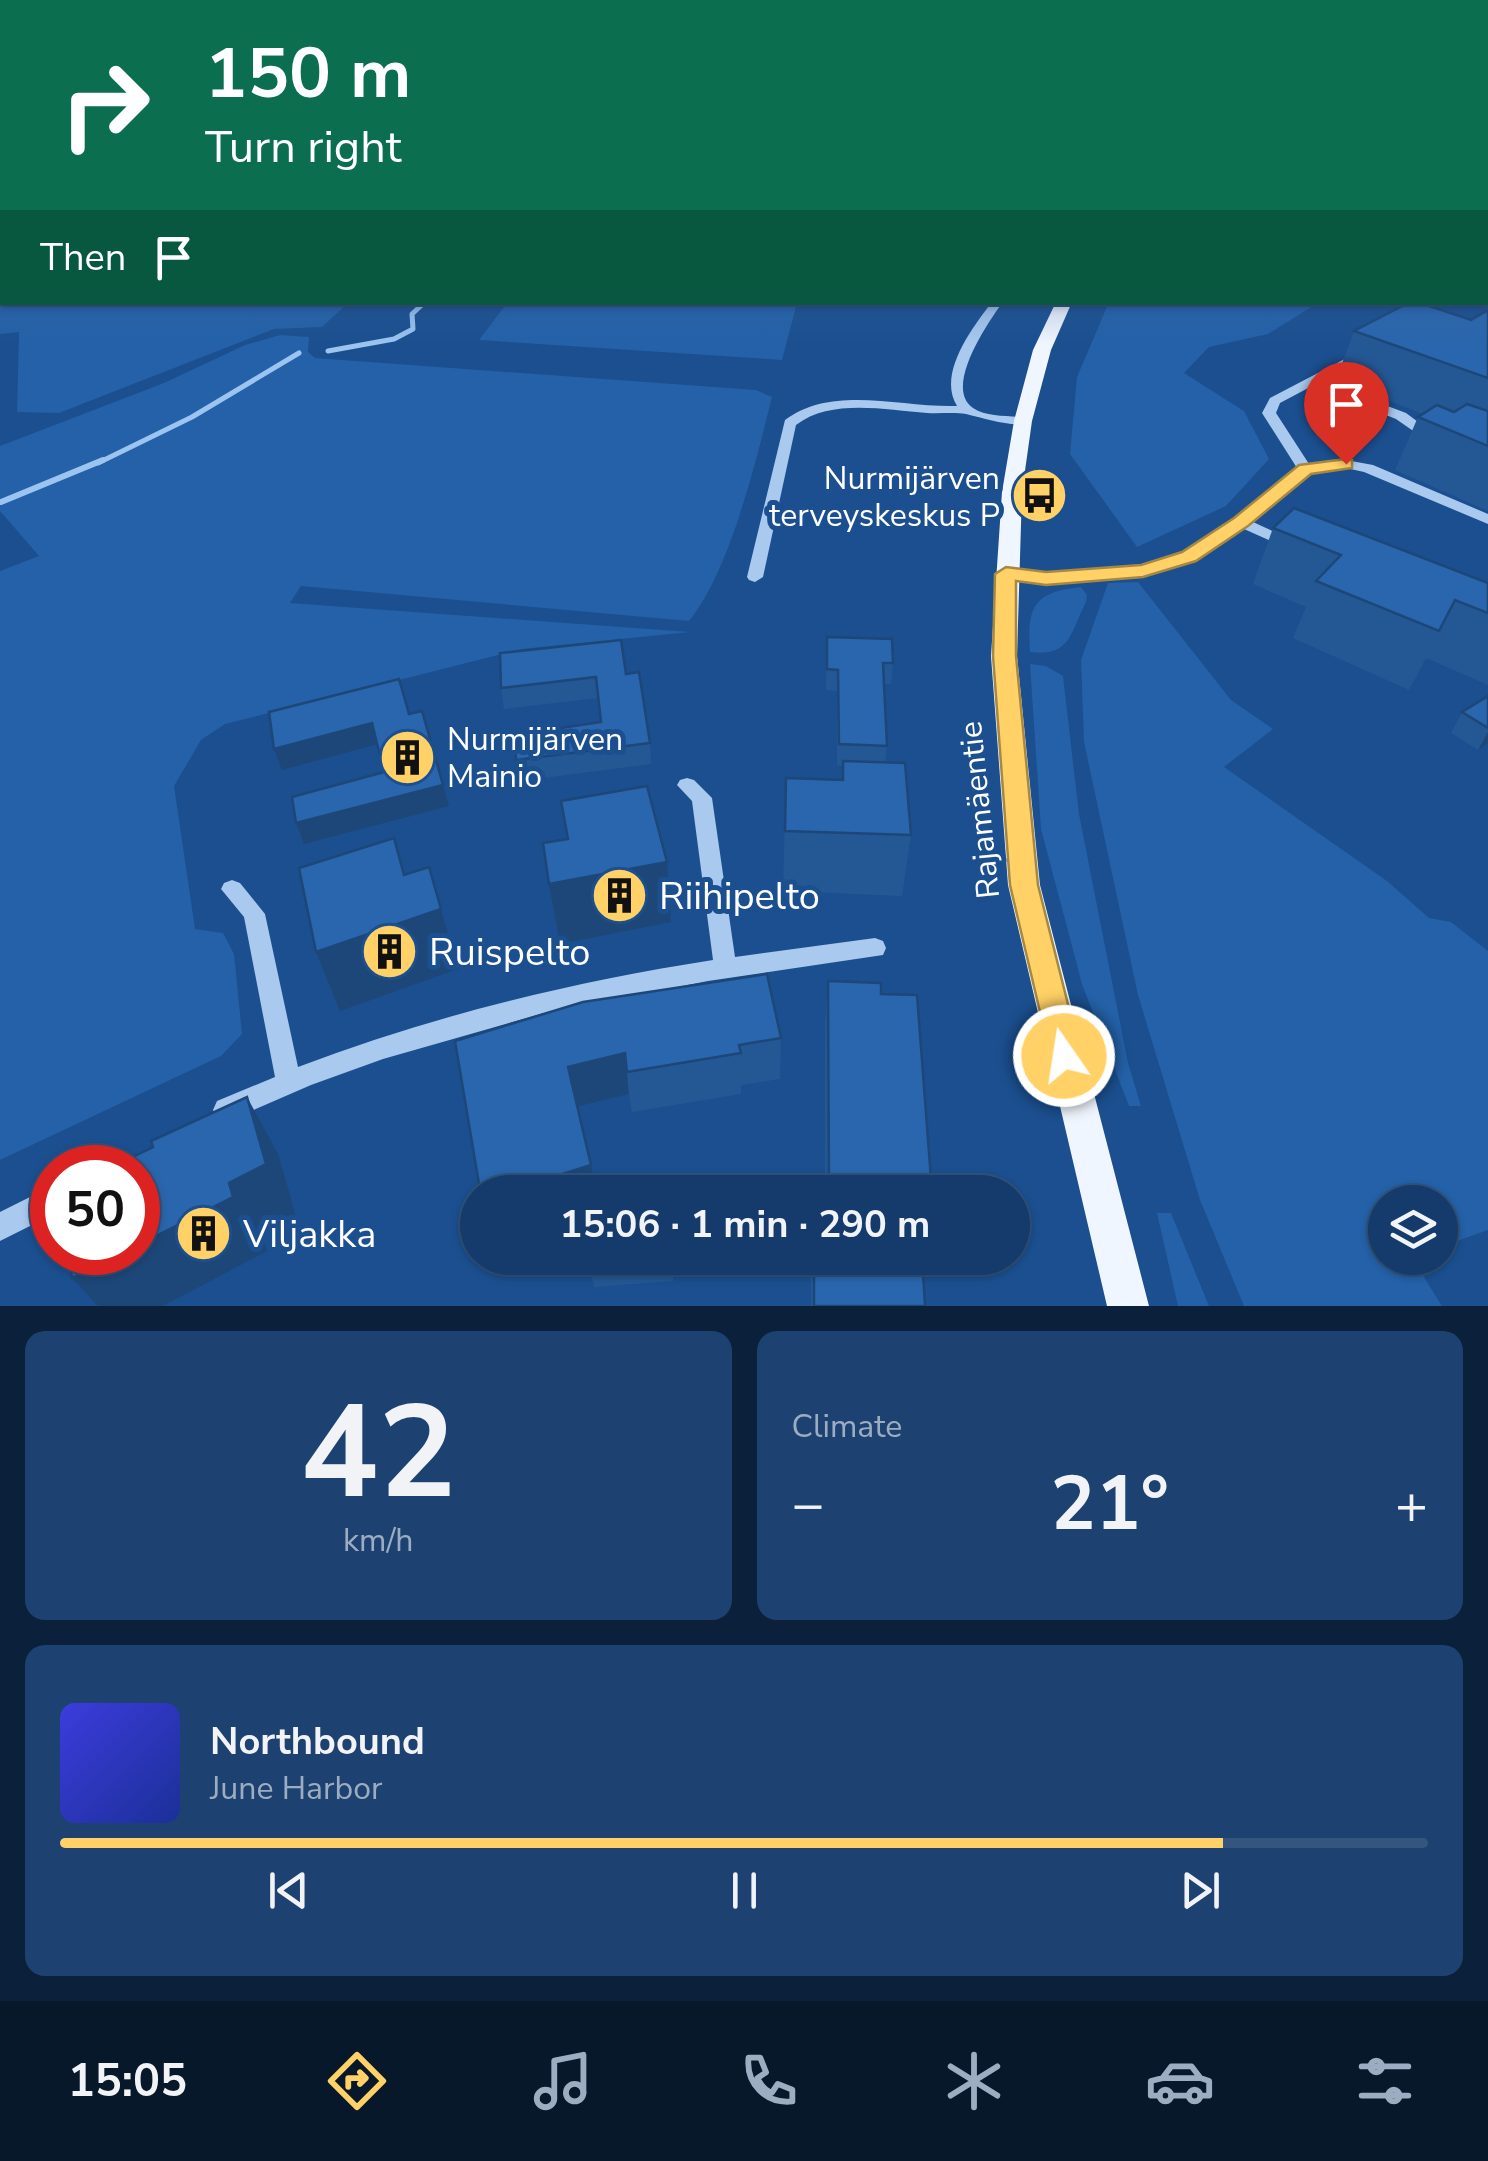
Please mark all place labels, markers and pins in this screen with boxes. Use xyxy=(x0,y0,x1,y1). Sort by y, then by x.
pin xyxy=(1304,362,1389,465)
place label: Nurmijärven terveyskeskus P xyxy=(769,457,1000,537)
bus stop icon: Nurmijärven terveyskeskus P xyxy=(1009,466,1069,526)
place label: Nurmijärven Mainio xyxy=(447,718,623,798)
building icon: Nurmijärven Mainio xyxy=(378,727,438,787)
building icon: Riihipelto xyxy=(590,866,650,926)
place label: Riihipelto xyxy=(659,871,820,922)
building icon: Ruispelto xyxy=(360,922,420,982)
place label: Ruispelto xyxy=(429,927,590,978)
building icon: Viljakka xyxy=(174,1204,234,1264)
place label: Viljakka xyxy=(242,1209,376,1260)

